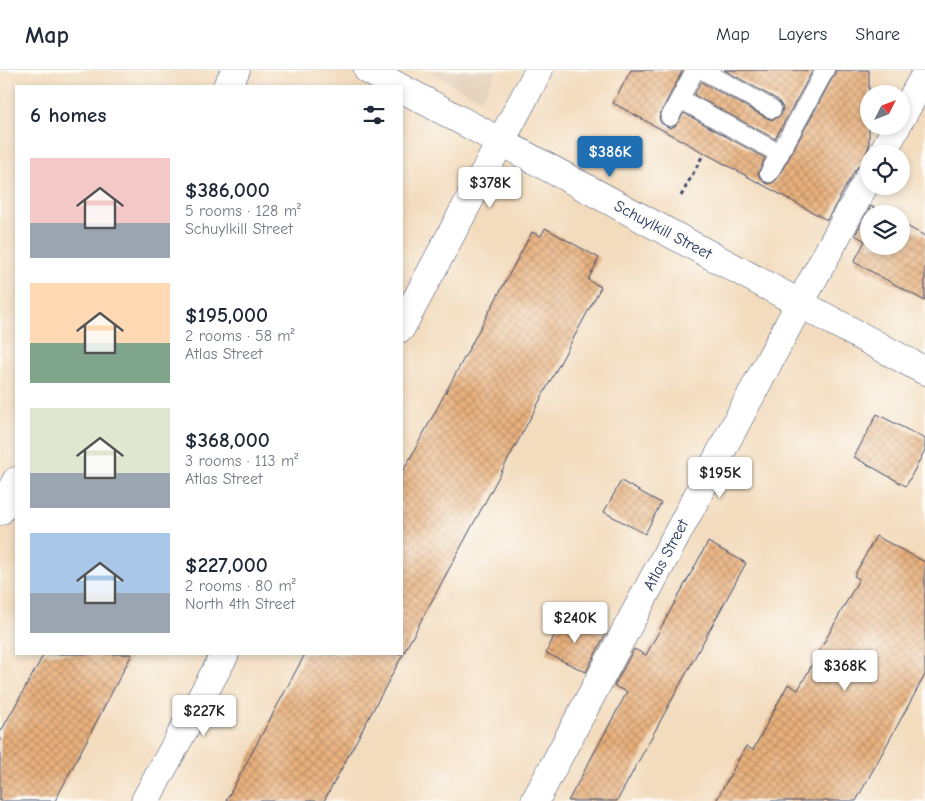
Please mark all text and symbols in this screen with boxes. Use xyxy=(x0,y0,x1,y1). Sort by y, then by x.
text: Map xyxy=(25,21,69,49)
text: Map xyxy=(716,24,750,45)
text: Layers xyxy=(778,24,827,45)
text: Share xyxy=(855,24,900,45)
north arrow xyxy=(860,85,910,135)
map controls xyxy=(860,85,910,255)
icon: filters xyxy=(360,101,388,129)
text: 6 homes xyxy=(30,103,106,127)
pin: $386K xyxy=(575,136,645,178)
text: $386K xyxy=(588,143,632,161)
button: locate xyxy=(860,145,910,195)
pin: $378K xyxy=(455,166,525,209)
text: $378K xyxy=(469,174,511,192)
icon: home xyxy=(70,178,130,238)
text: $386,000 xyxy=(185,178,270,202)
street label: Schuylkill Street xyxy=(611,197,715,263)
text: 5 rooms · 128 m² xyxy=(185,202,301,220)
button: layers xyxy=(860,205,910,255)
text: Schuylkill Street xyxy=(185,220,293,238)
icon: home xyxy=(70,303,130,363)
text: $195,000 xyxy=(185,303,268,327)
text: 2 rooms · 58 m² xyxy=(185,327,295,345)
text: Atlas Street xyxy=(185,345,263,363)
icon: home xyxy=(70,428,130,488)
text: $368,000 xyxy=(185,428,270,452)
text: 3 rooms · 113 m² xyxy=(185,452,298,470)
pin: $195K xyxy=(685,456,755,499)
text: $195K xyxy=(699,464,741,482)
text: Atlas Street xyxy=(185,470,263,488)
street label: Atlas Street xyxy=(640,516,692,594)
icon: home xyxy=(70,553,130,613)
text: $227,000 xyxy=(185,553,268,577)
text: 2 rooms · 80 m² xyxy=(185,577,296,595)
text: North 4th Street xyxy=(185,595,295,613)
pin: $240K xyxy=(540,602,610,644)
text: $240K xyxy=(554,609,596,627)
pin: $368K xyxy=(810,650,880,692)
text: $368K xyxy=(823,657,867,675)
pin: $227K xyxy=(169,694,239,737)
text: $227K xyxy=(183,702,225,720)

